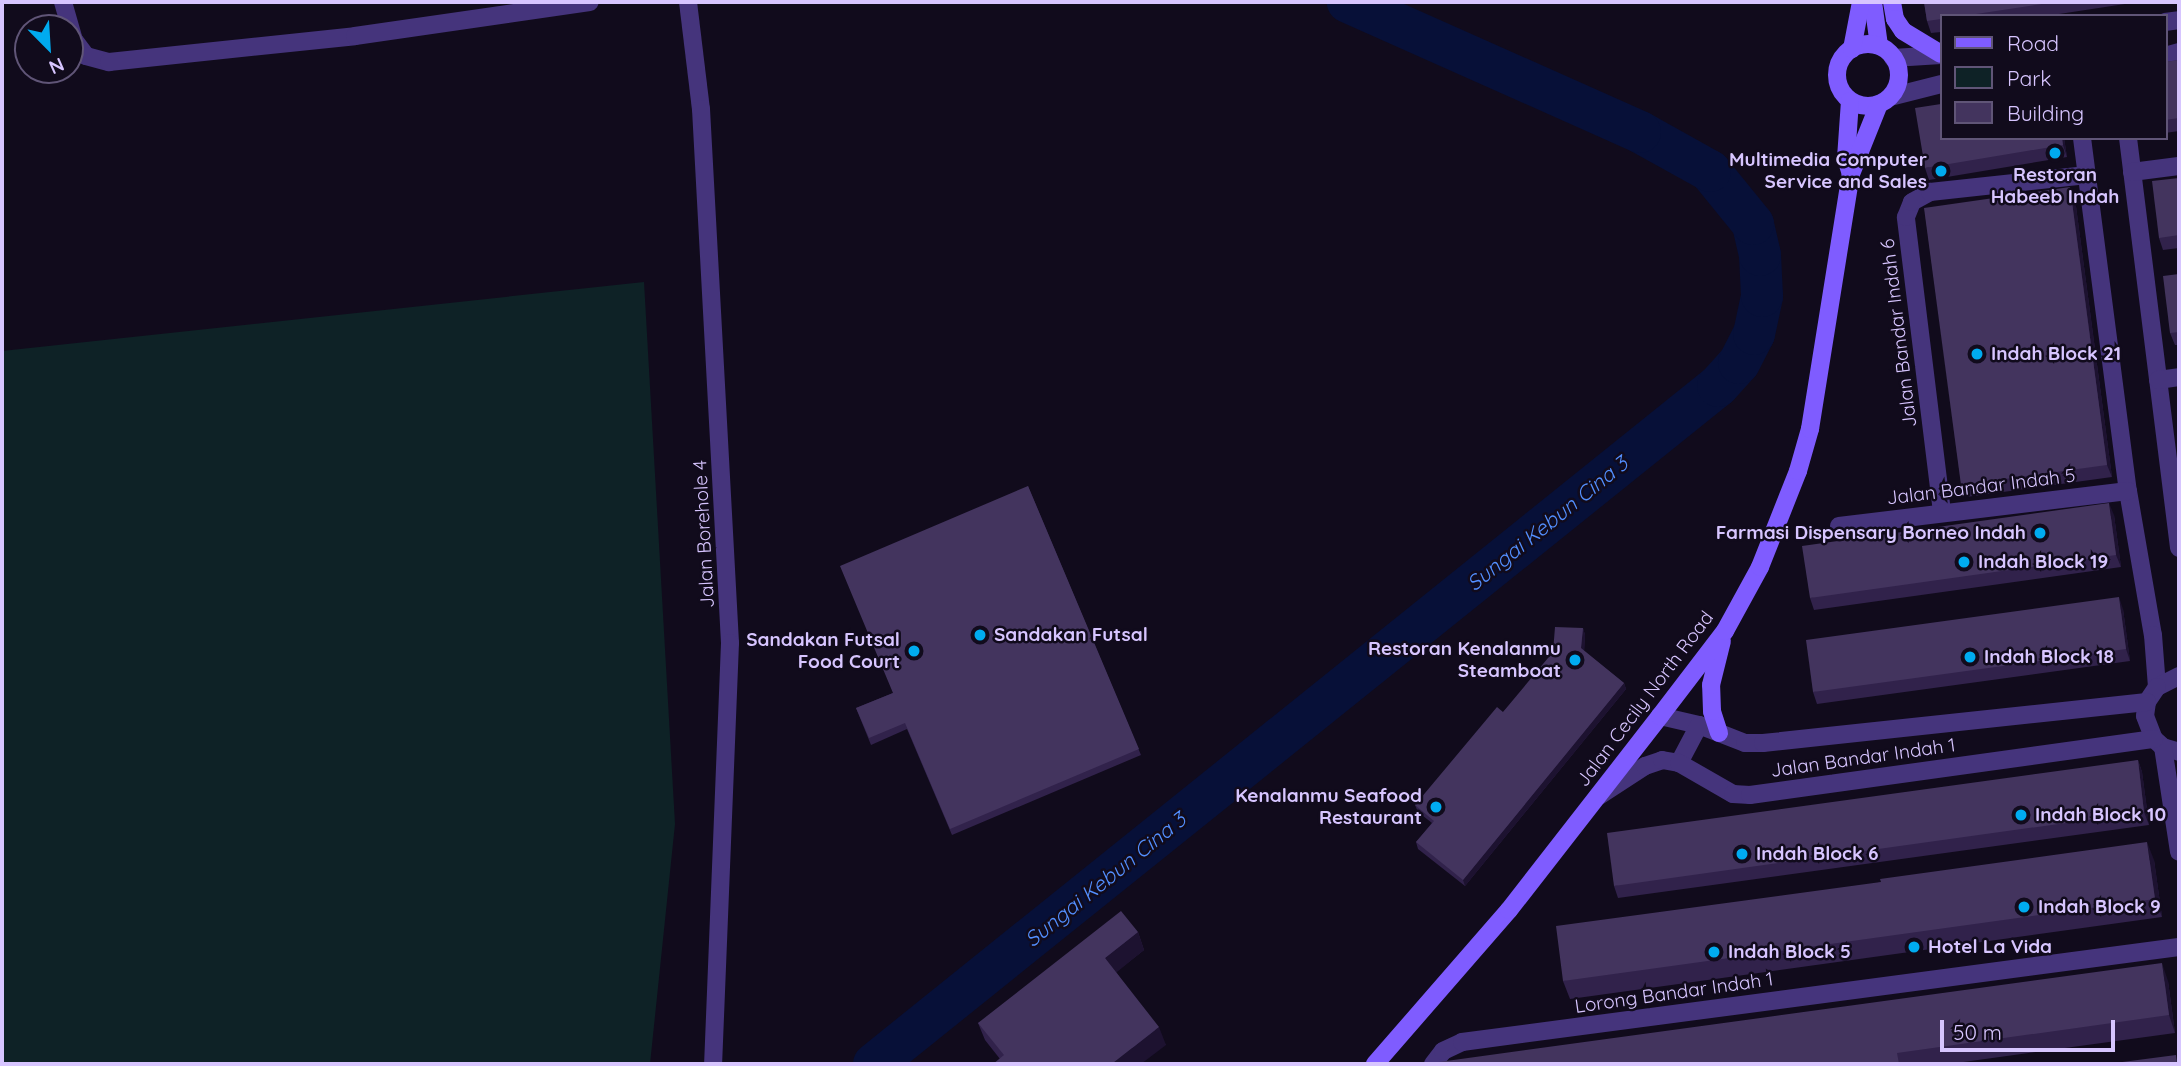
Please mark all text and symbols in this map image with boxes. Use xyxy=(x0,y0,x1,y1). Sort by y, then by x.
north arrow xyxy=(14,14,84,84)
legend xyxy=(1940,14,2167,140)
text: Road xyxy=(2007,30,2059,56)
text: N xyxy=(45,53,68,80)
text: Park xyxy=(2007,65,2051,91)
text: Building xyxy=(2007,100,2084,126)
marker: Restoran Habeeb Indah xyxy=(2047,145,2063,161)
place label: Multimedia Computer Service and Sales xyxy=(1729,149,1927,193)
marker: Multimedia Computer Service and Sales xyxy=(1933,163,1949,179)
place label: Restoran Habeeb Indah xyxy=(1991,164,2119,208)
street label: Jalan Bandar Indah 6 xyxy=(1876,237,1922,429)
place label: Indah Block 21 xyxy=(1991,343,2121,365)
marker: Indah Block 21 xyxy=(1969,346,1985,362)
water label: Sungai Kebun Cina 3 xyxy=(1461,450,1633,596)
street label: Jalan Borehole 4 xyxy=(689,459,719,609)
street label: Jalan Bandar Indah 5 xyxy=(1885,464,2077,510)
place label: Farmasi Dispensary Borneo Indah xyxy=(1716,522,2026,544)
marker: Farmasi Dispensary Borneo Indah xyxy=(2032,525,2048,541)
place label: Indah Block 19 xyxy=(1978,551,2108,573)
marker: Indah Block 19 xyxy=(1956,554,1972,570)
street label: Jalan Cecily North Road xyxy=(1572,607,1718,791)
place label: Sandakan Futsal xyxy=(994,624,1148,646)
marker: Sandakan Futsal xyxy=(972,627,988,643)
place label: Sandakan Futsal Food Court xyxy=(746,629,900,673)
place label: Restoran Kenalanmu Steamboat xyxy=(1368,638,1561,682)
marker: Sandakan Futsal Food Court xyxy=(906,643,922,659)
place label: Indah Block 18 xyxy=(1984,646,2114,668)
marker: Indah Block 18 xyxy=(1962,649,1978,665)
marker: Restoran Kenalanmu Steamboat xyxy=(1567,652,1583,668)
street label: Jalan Bandar Indah 1 xyxy=(1769,734,1957,782)
place label: Kenalanmu Seafood Restaurant xyxy=(1235,785,1422,829)
marker: Kenalanmu Seafood Restaurant xyxy=(1428,799,1444,815)
place label: Indah Block 10 xyxy=(2035,804,2166,826)
water label: Sungai Kebun Cina 3 xyxy=(1019,806,1191,952)
marker: Indah Block 10 xyxy=(2013,807,2029,823)
place label: Indah Block 6 xyxy=(1756,843,1879,865)
marker: Indah Block 6 xyxy=(1734,846,1750,862)
place label: Indah Block 9 xyxy=(2038,896,2161,918)
marker: Indah Block 9 xyxy=(2016,899,2032,915)
place label: Hotel La Vida xyxy=(1928,936,2052,958)
marker: Hotel La Vida xyxy=(1906,939,1922,955)
place label: Indah Block 5 xyxy=(1728,941,1851,963)
marker: Indah Block 5 xyxy=(1706,944,1722,960)
street label: Lorong Bandar Indah 1 xyxy=(1573,968,1775,1018)
scale bar xyxy=(1943,1006,2118,1050)
text: 50 m xyxy=(1953,1019,2002,1045)

